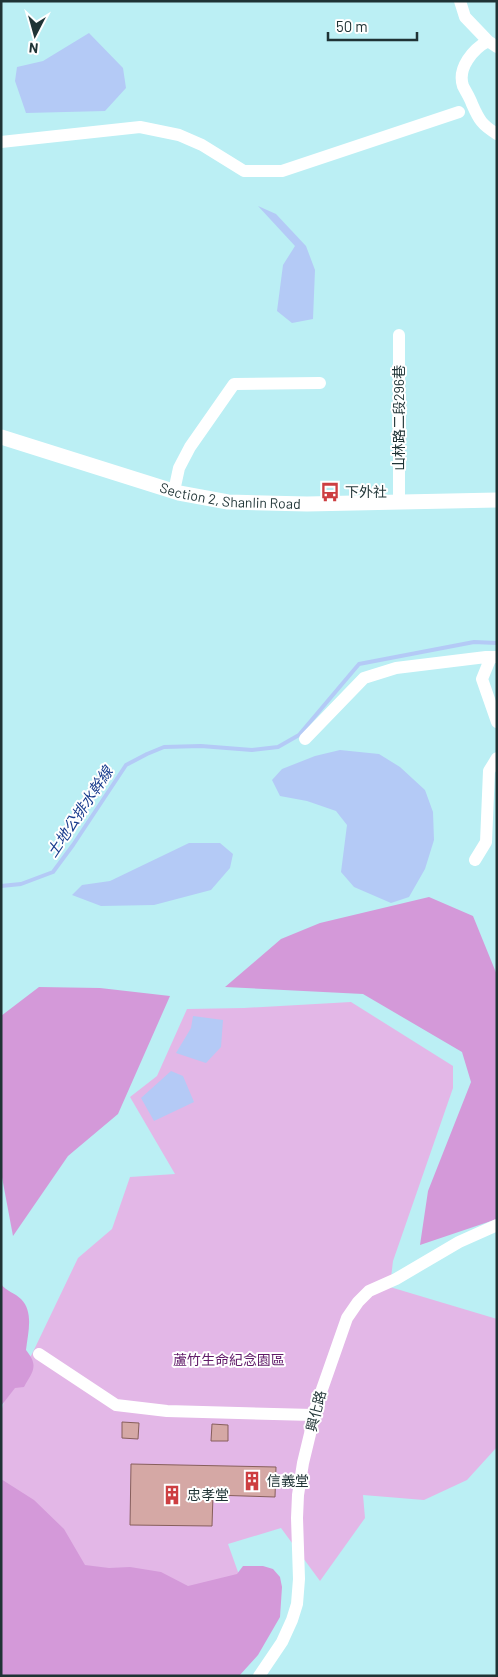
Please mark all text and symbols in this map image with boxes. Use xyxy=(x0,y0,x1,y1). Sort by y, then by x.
north arrow xyxy=(10,10,60,60)
scale bar xyxy=(328,10,417,42)
text: 50 m xyxy=(336,17,368,35)
text: N xyxy=(28,39,39,57)
street label: 山林路二段296巷 xyxy=(390,365,407,471)
street label: Section 2, Shanlin Road xyxy=(158,478,301,512)
bus stop icon: 下外社 xyxy=(319,481,341,503)
place label: 下外社 xyxy=(345,483,387,500)
water label: 土地公排水幹線 xyxy=(42,761,117,860)
park label: 蘆竹生命紀念園區 xyxy=(173,1351,285,1368)
street label: 興化路 xyxy=(302,1388,329,1433)
building icon: 信義堂 xyxy=(241,1470,263,1492)
place label: 信義堂 xyxy=(267,1472,309,1489)
building icon: 忠孝堂 xyxy=(161,1484,183,1506)
place label: 忠孝堂 xyxy=(187,1486,229,1503)

